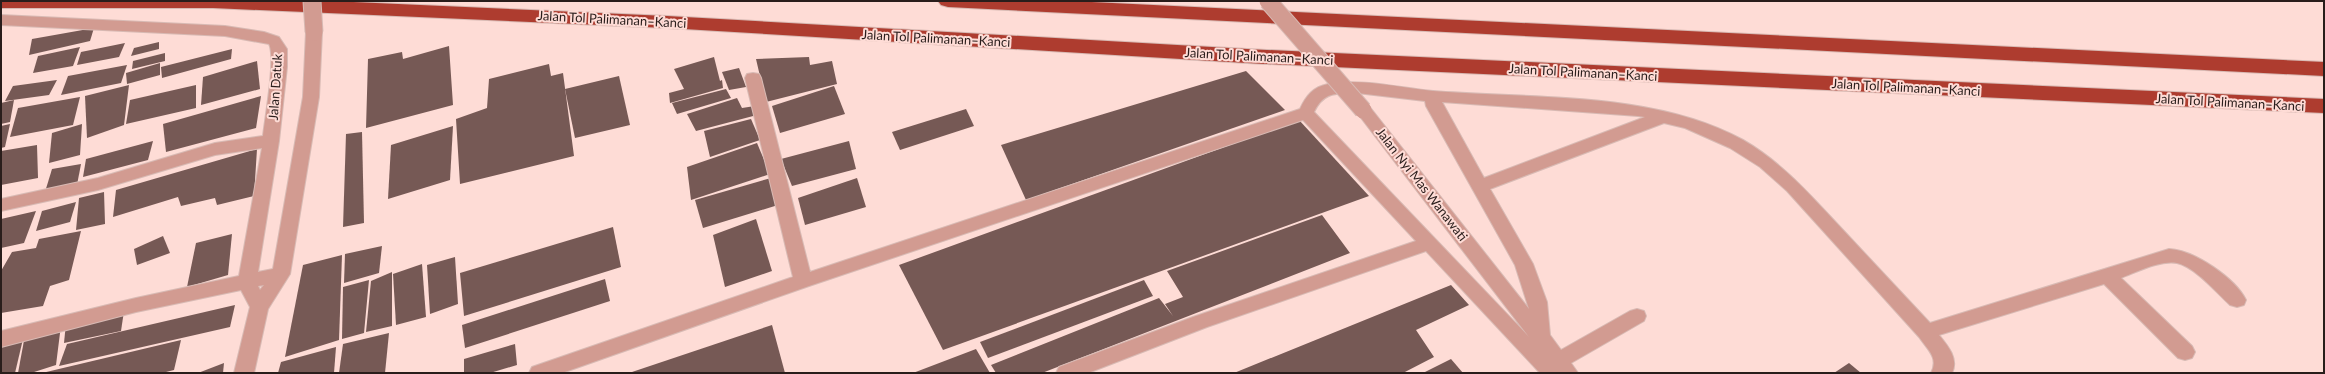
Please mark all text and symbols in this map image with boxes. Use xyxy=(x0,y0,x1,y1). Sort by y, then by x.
street label: Jalan Tol Palimanan–Kanci xyxy=(537,7,687,31)
street label: Jalan Tol Palimanan–Kanci xyxy=(861,26,1011,50)
street label: Jalan Tol Palimanan–Kanci xyxy=(1184,44,1334,68)
street label: Jalan Datuk xyxy=(265,53,285,121)
street label: Jalan Tol Palimanan–Kanci xyxy=(1508,60,1658,84)
street label: Jalan Tol Palimanan–Kanci xyxy=(1831,75,1981,99)
street label: Jalan Tol Palimanan–Kanci xyxy=(2155,90,2305,114)
street label: Jalan Nyi Mas Wanawati xyxy=(1373,124,1471,244)

